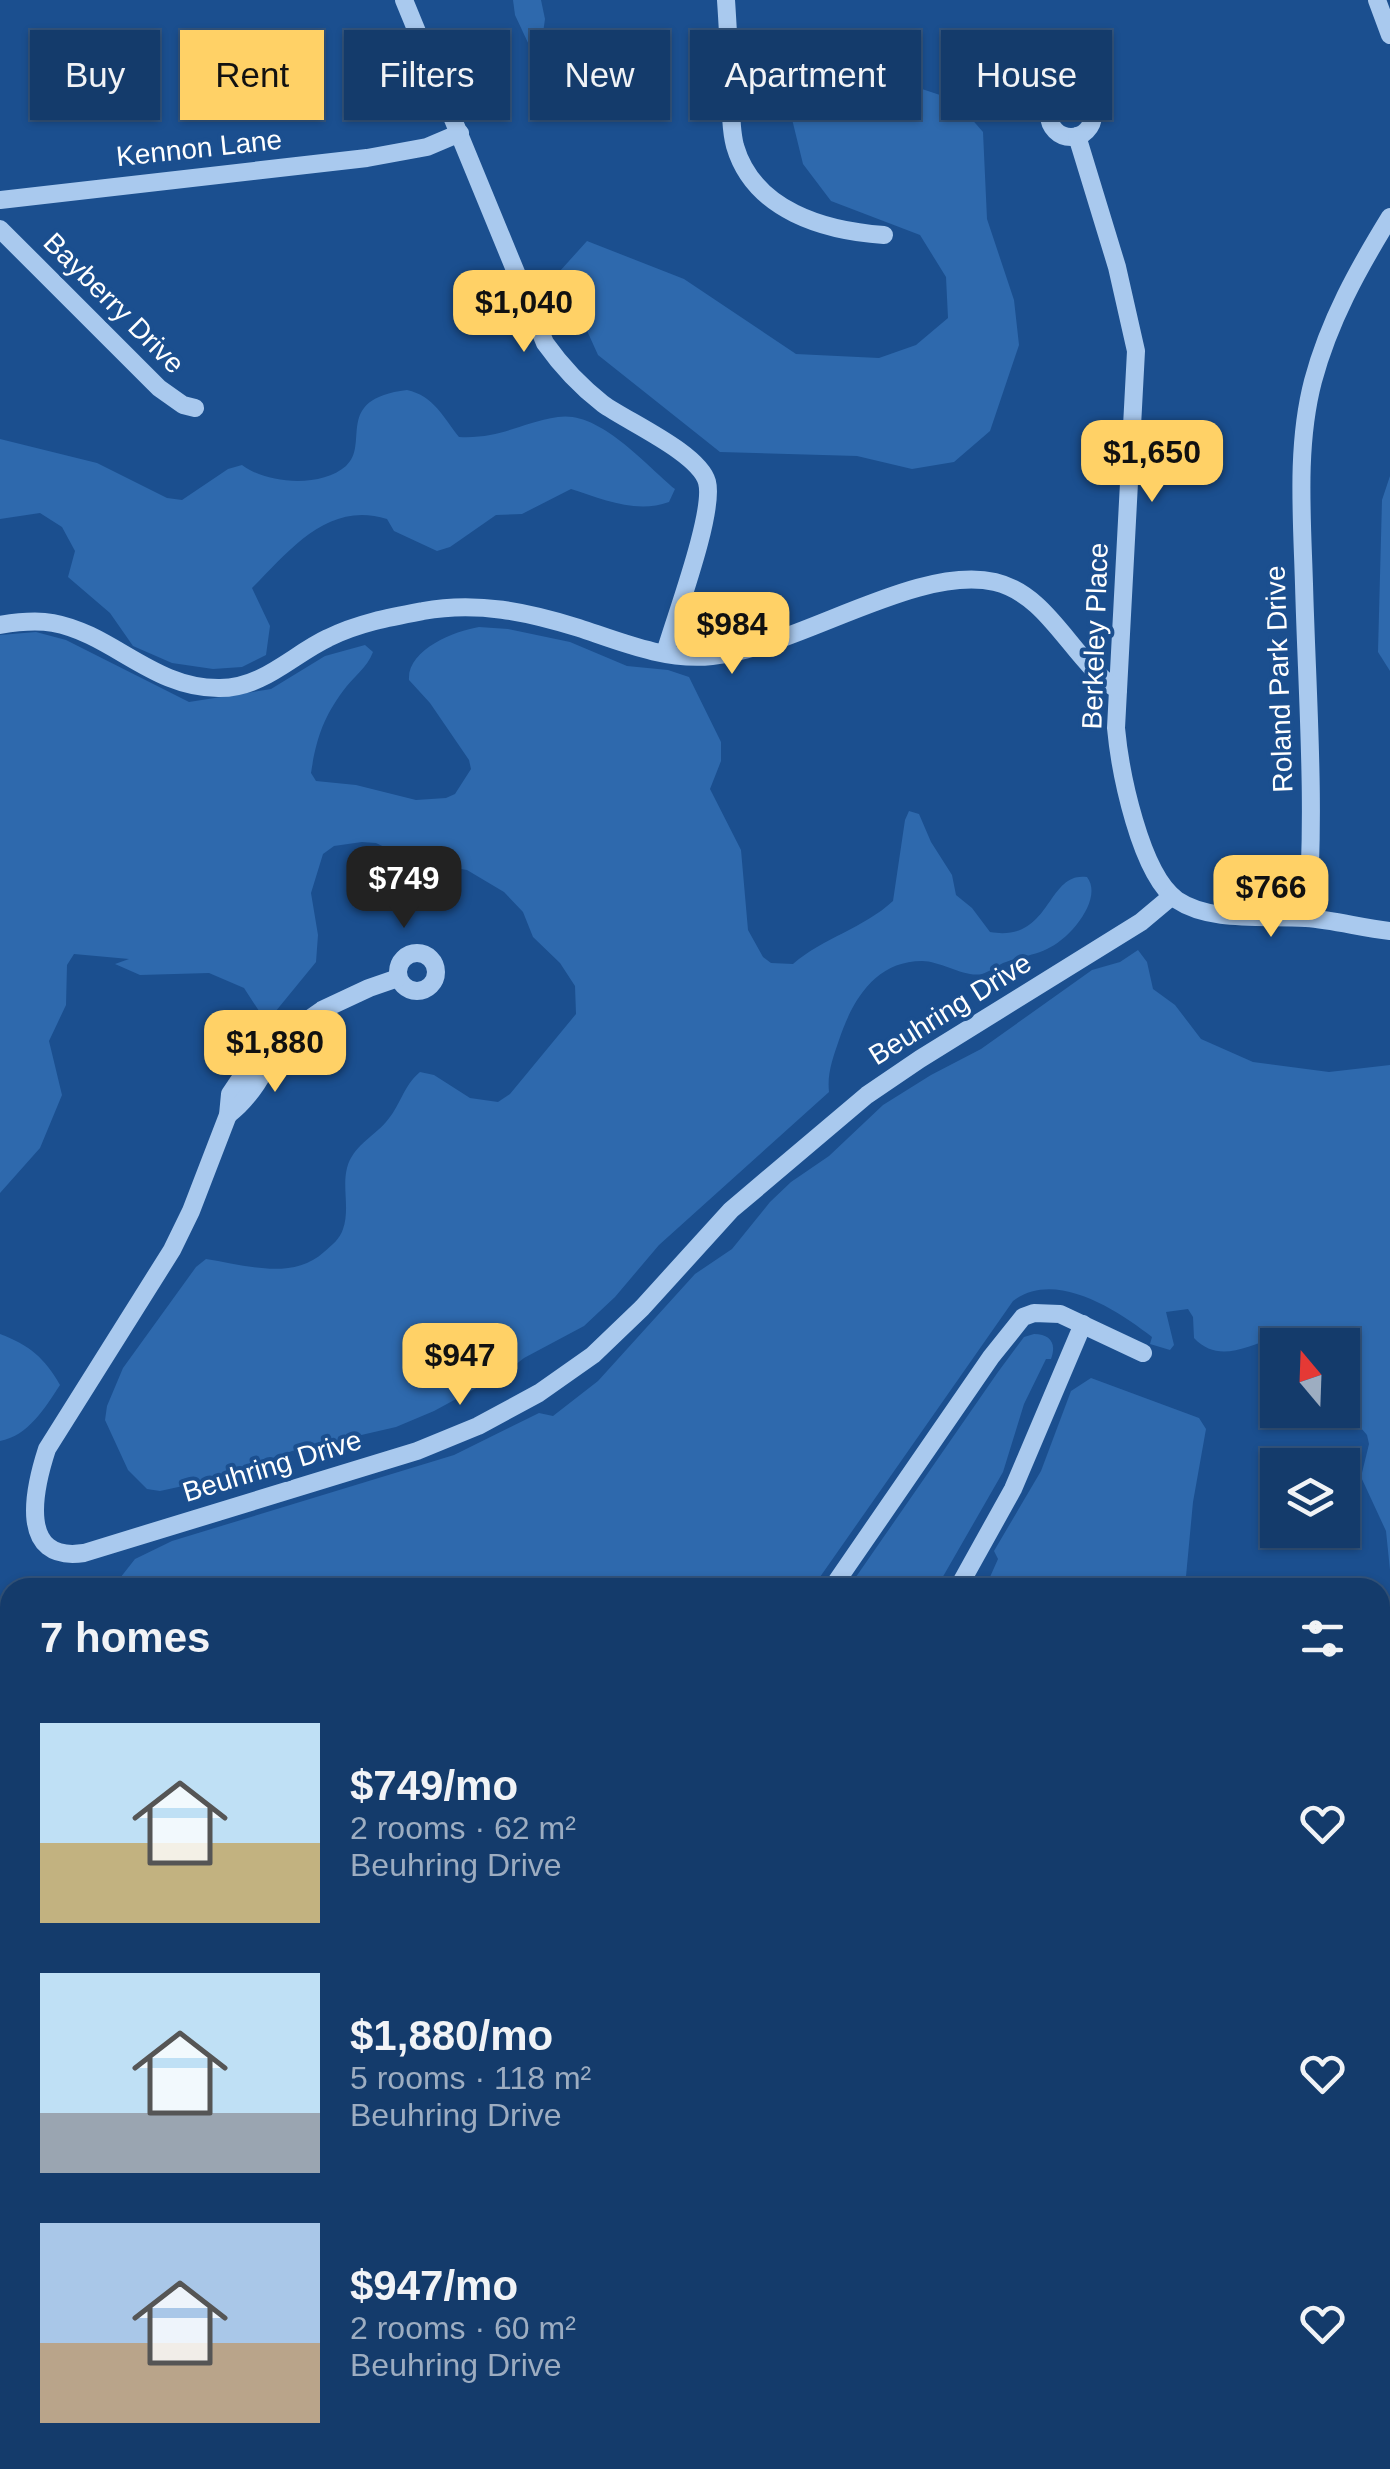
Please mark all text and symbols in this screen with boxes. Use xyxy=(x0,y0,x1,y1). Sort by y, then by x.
chip: Buy xyxy=(30,30,160,120)
chip: Rent xyxy=(180,30,324,120)
chip: Filters xyxy=(344,30,510,120)
chip: New xyxy=(530,30,670,120)
chip: Apartment xyxy=(690,30,921,120)
chip: House xyxy=(941,30,1112,120)
street label: Kennon Lane xyxy=(115,124,283,172)
street label: Bayberry Drive xyxy=(38,227,190,379)
pin: $1,040 xyxy=(443,270,605,355)
text: $1,040 xyxy=(475,284,573,320)
pin: $1,650 xyxy=(1071,420,1233,505)
text: $1,650 xyxy=(1103,434,1201,470)
street label: Berkeley Place xyxy=(1076,542,1114,730)
street label: Roland Park Drive xyxy=(1260,565,1298,793)
pin: $984 xyxy=(673,592,791,677)
text: $984 xyxy=(696,606,768,642)
pin: $749 xyxy=(345,846,463,931)
pin: $766 xyxy=(1212,855,1330,940)
text: $749 xyxy=(368,860,440,896)
text: $766 xyxy=(1235,869,1307,905)
street label: Beuhring Drive xyxy=(863,947,1037,1071)
pin: $1,880 xyxy=(194,1010,356,1095)
text: $1,880 xyxy=(226,1024,324,1060)
pin: $947 xyxy=(401,1323,519,1408)
north arrow xyxy=(1260,1328,1360,1428)
map controls xyxy=(1260,1328,1360,1548)
text: $947 xyxy=(424,1337,496,1373)
street label: Beuhring Drive xyxy=(179,1424,365,1508)
button: layers xyxy=(1260,1448,1360,1548)
icon: filters xyxy=(1295,1611,1350,1666)
text: 7 homes xyxy=(40,1614,210,1661)
text: $749/mo xyxy=(350,1762,518,1809)
icon: home xyxy=(120,1763,240,1883)
icon: heart xyxy=(1295,1796,1350,1851)
text: 2 rooms · 62 m² xyxy=(350,1810,576,1846)
text: Beuhring Drive xyxy=(350,1847,562,1883)
text: $1,880/mo xyxy=(350,2012,553,2059)
icon: home xyxy=(120,2013,240,2133)
icon: heart xyxy=(1295,2046,1350,2101)
text: 5 rooms · 118 m² xyxy=(350,2060,591,2096)
text: Beuhring Drive xyxy=(350,2097,562,2133)
text: $947/mo xyxy=(350,2262,518,2309)
icon: home xyxy=(120,2263,240,2383)
icon: heart xyxy=(1295,2296,1350,2351)
text: 2 rooms · 60 m² xyxy=(350,2310,576,2346)
text: Beuhring Drive xyxy=(350,2347,562,2383)

